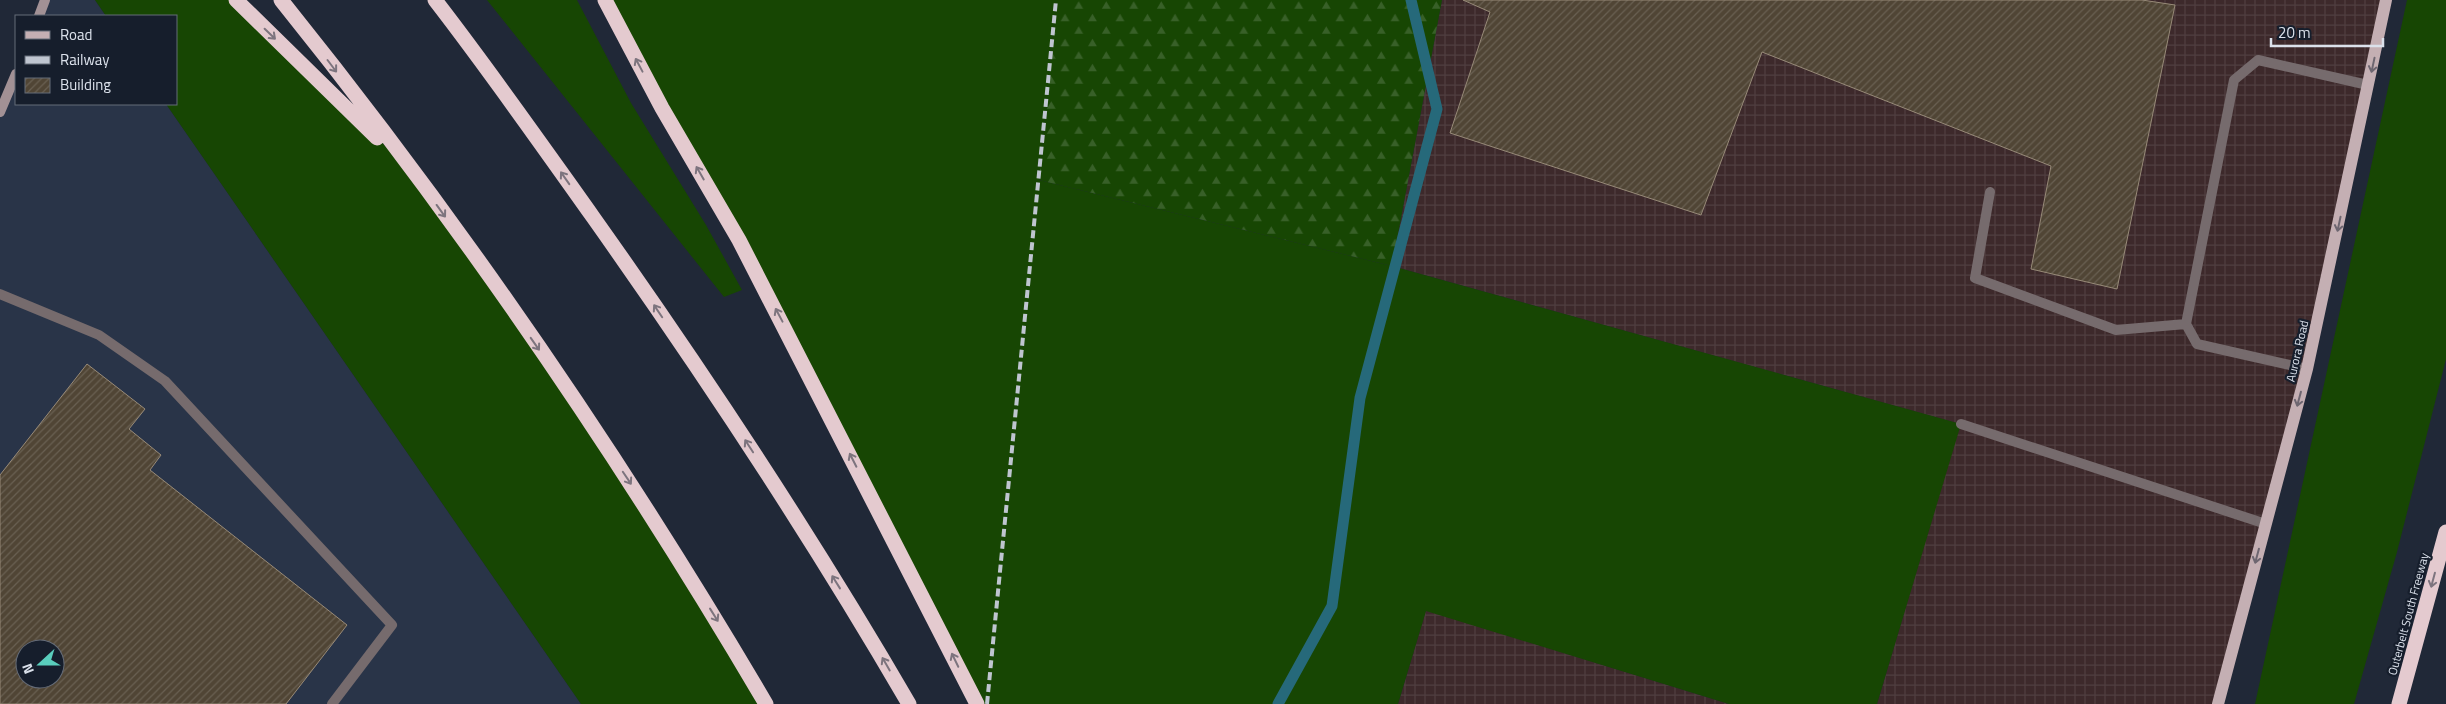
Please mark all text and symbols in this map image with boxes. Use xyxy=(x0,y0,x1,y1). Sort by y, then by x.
legend xyxy=(15,15,178,105)
scale bar xyxy=(2271,15,2384,47)
text: 20 m xyxy=(2278,21,2311,44)
text: Road xyxy=(60,23,92,46)
one-way arrow xyxy=(264,28,277,40)
text: Railway xyxy=(60,48,110,71)
one-way arrow xyxy=(2367,56,2377,72)
one-way arrow xyxy=(634,57,644,72)
one-way arrow xyxy=(327,59,338,72)
text: Building xyxy=(60,73,111,96)
one-way arrow xyxy=(695,166,705,181)
one-way arrow xyxy=(560,171,570,185)
one-way arrow xyxy=(436,204,446,218)
one-way arrow xyxy=(2333,215,2343,231)
one-way arrow xyxy=(653,304,663,318)
one-way arrow xyxy=(774,308,784,323)
street label: Aurora Road xyxy=(2281,318,2313,384)
one-way arrow xyxy=(530,337,540,351)
one-way arrow xyxy=(2294,391,2304,407)
one-way arrow xyxy=(743,439,753,453)
one-way arrow xyxy=(848,453,857,468)
one-way arrow xyxy=(622,471,632,485)
one-way arrow xyxy=(2252,548,2261,564)
street label: Outerbelt South Freeway xyxy=(2382,550,2434,677)
one-way arrow xyxy=(2428,571,2438,587)
one-way arrow xyxy=(831,576,841,590)
one-way arrow xyxy=(709,608,719,622)
north arrow xyxy=(15,639,65,689)
one-way arrow xyxy=(950,653,959,668)
one-way arrow xyxy=(880,657,890,671)
text: N xyxy=(16,661,39,677)

